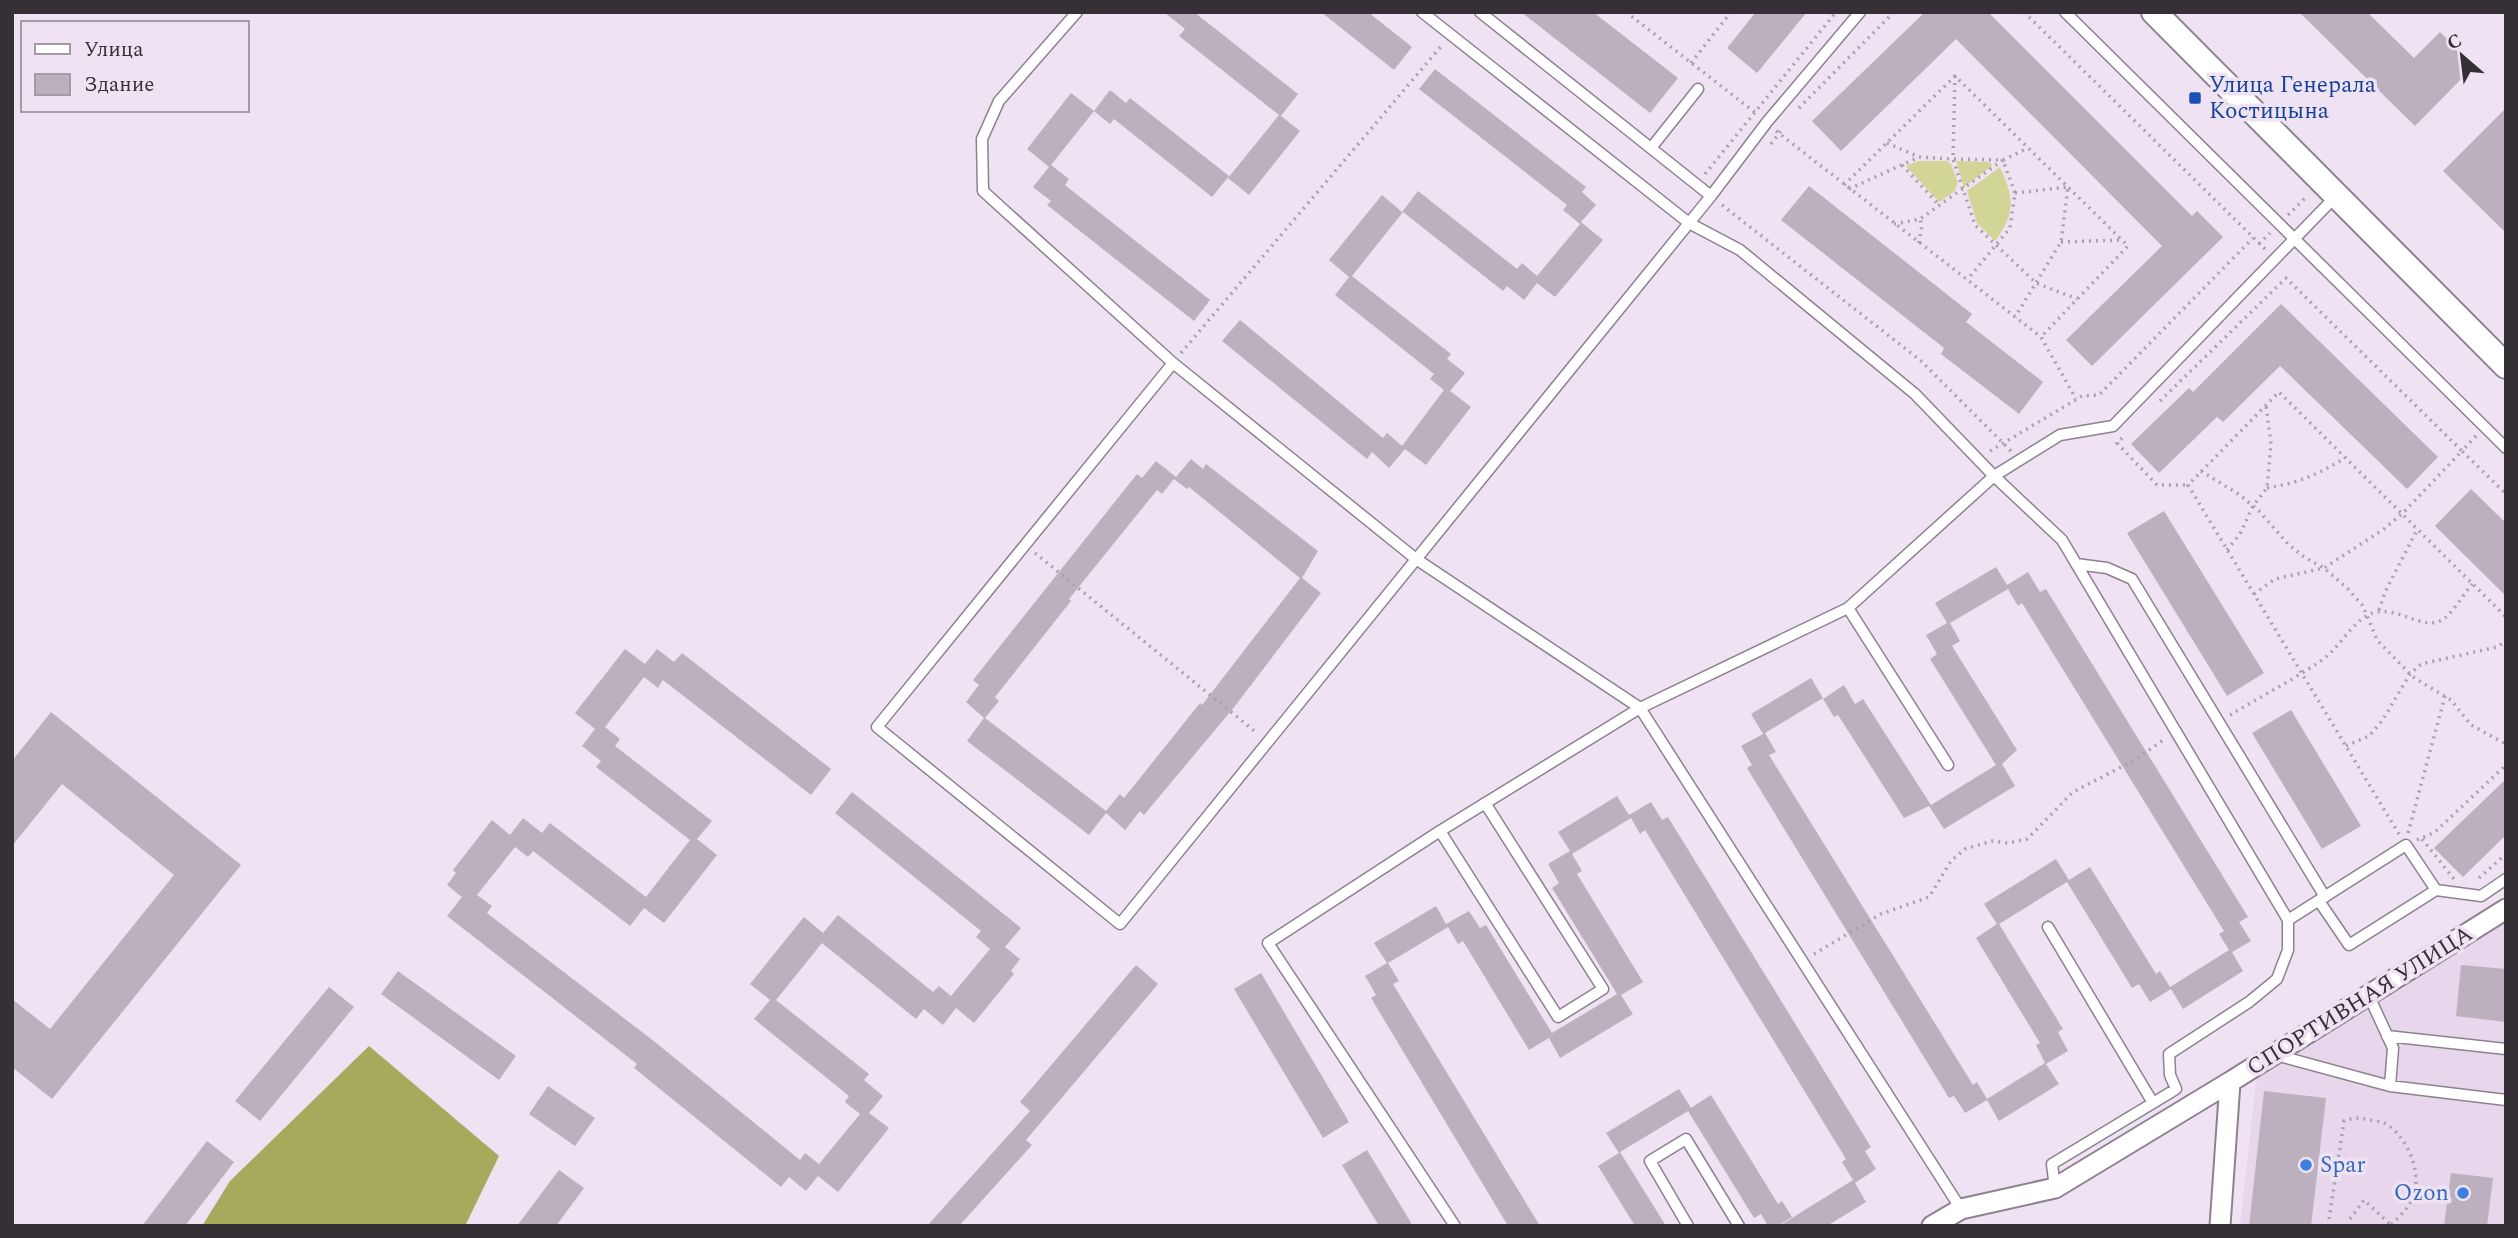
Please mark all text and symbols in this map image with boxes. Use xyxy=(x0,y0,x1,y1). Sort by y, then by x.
legend xyxy=(21,21,248,112)
north arrow xyxy=(2427,21,2497,91)
text: С xyxy=(2442,26,2467,58)
text: Улица xyxy=(84,34,144,66)
place label: Улица Генерала Костицына xyxy=(2209,68,2376,129)
text: Здание xyxy=(84,69,154,101)
marker: Улица Генерала Костицына xyxy=(2187,90,2203,106)
street label: СПОРТИВНАЯ УЛИЦА xyxy=(2240,917,2480,1085)
place label: Spar xyxy=(2320,1148,2366,1183)
marker: Spar xyxy=(2298,1157,2314,1173)
place label: Ozon xyxy=(2394,1176,2449,1211)
marker: Ozon xyxy=(2455,1185,2471,1201)

